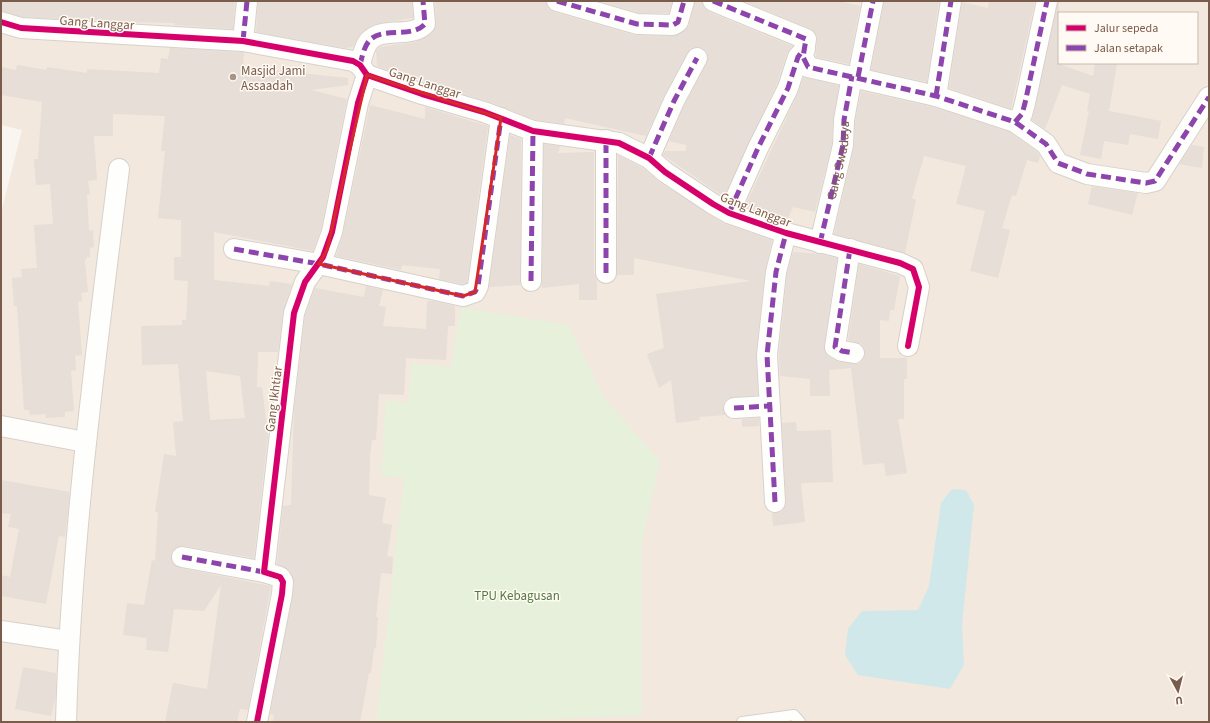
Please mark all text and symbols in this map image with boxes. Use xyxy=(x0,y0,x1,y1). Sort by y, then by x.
street label: Gang Langgar xyxy=(59,11,135,35)
legend xyxy=(1058,12,1198,64)
text: Jalur sepeda xyxy=(1094,20,1158,37)
text: Jalan setapak xyxy=(1094,40,1163,57)
place label: Masjid Jami Assaadah xyxy=(241,62,305,95)
street label: Gang Langgar xyxy=(386,63,463,103)
marker: Masjid Jami Assaadah xyxy=(228,72,238,82)
street label: Gang Swadaya xyxy=(823,120,854,201)
street label: Gang Langgar xyxy=(718,188,794,232)
street label: Gang Ikhtiar xyxy=(261,365,287,433)
park label: TPU Kebagusan xyxy=(474,587,560,605)
north arrow xyxy=(1158,671,1198,711)
text: U xyxy=(1175,693,1184,708)

